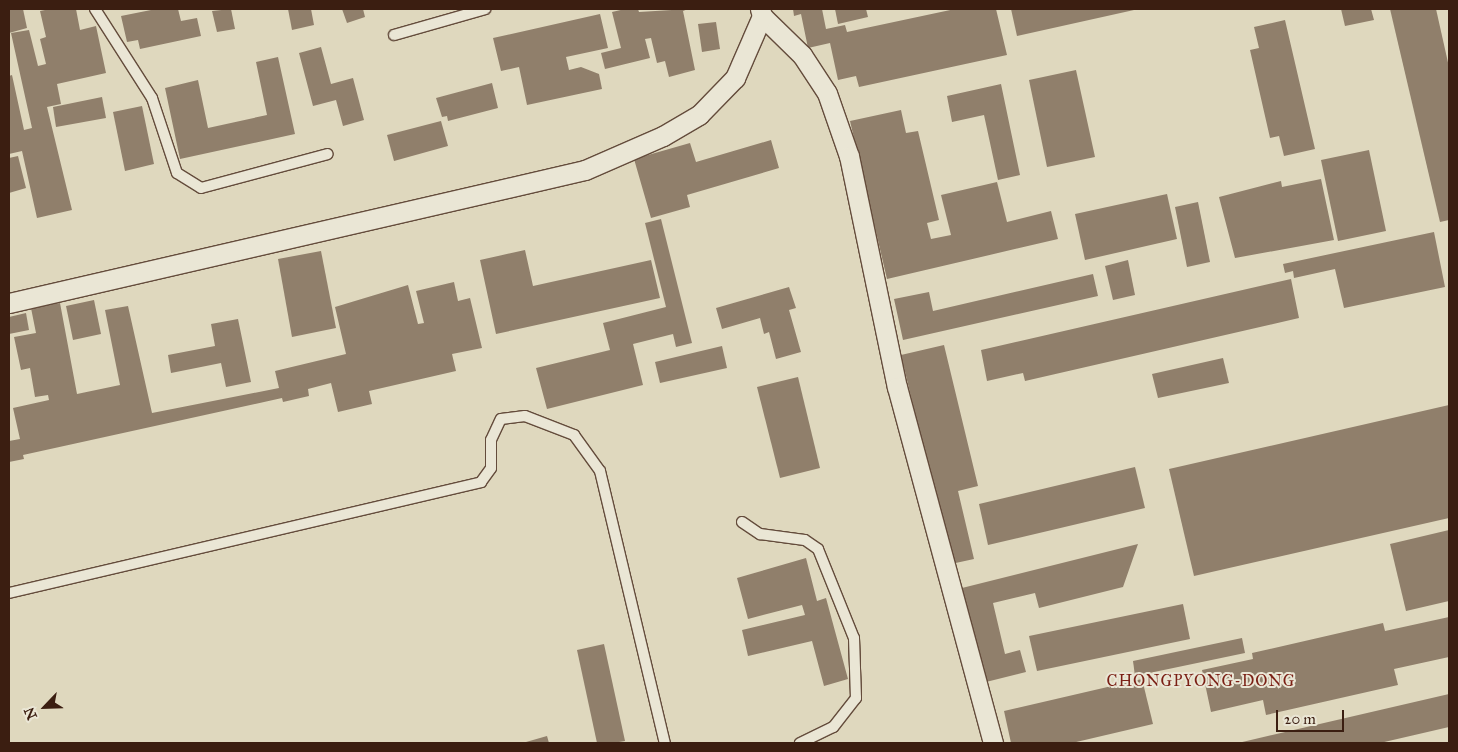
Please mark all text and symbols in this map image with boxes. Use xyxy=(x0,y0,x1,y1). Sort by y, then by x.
district label: CHONGPYONG-DONG xyxy=(1105,671,1297,691)
north arrow xyxy=(20,682,70,732)
scale bar xyxy=(1278,700,1346,732)
text: N xyxy=(21,704,41,722)
text: 20 m xyxy=(1284,710,1316,728)

